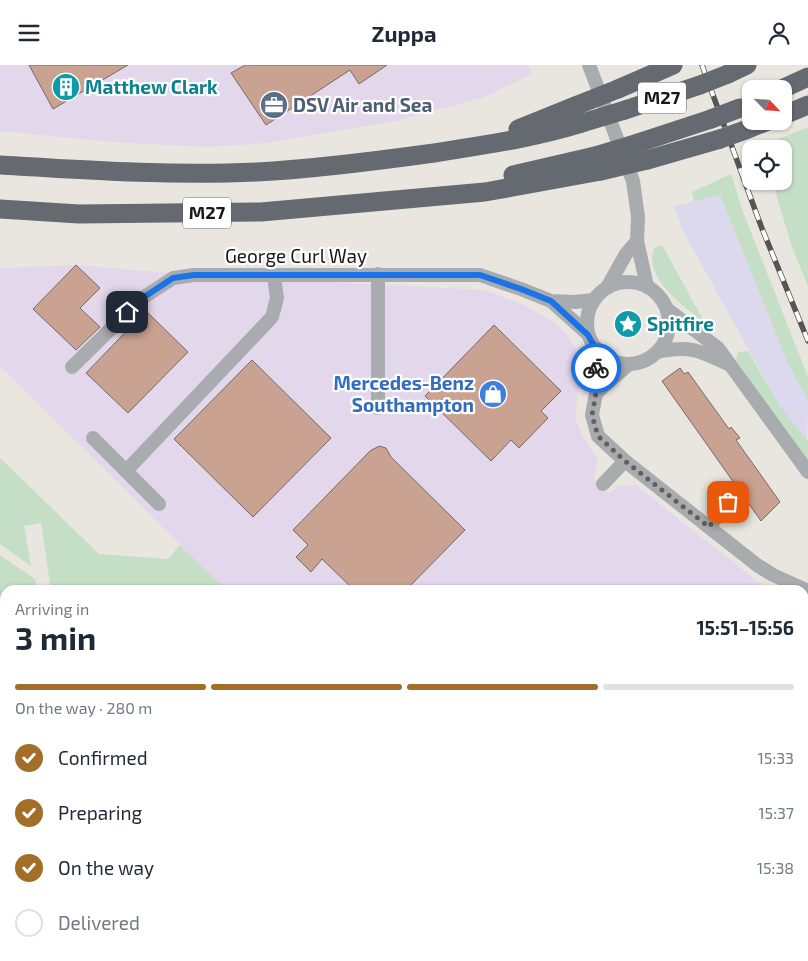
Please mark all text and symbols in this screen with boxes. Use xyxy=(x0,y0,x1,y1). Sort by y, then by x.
icon: menu xyxy=(15,19,43,47)
icon: person xyxy=(765,19,793,47)
text: Zuppa xyxy=(372,20,436,46)
building icon: Matthew Clark xyxy=(51,72,81,102)
place label: Matthew Clark xyxy=(85,75,218,98)
north arrow xyxy=(742,80,792,130)
map controls xyxy=(742,80,792,190)
road number: M27 xyxy=(638,82,686,113)
office icon: DSV Air and Sea xyxy=(259,90,289,120)
place label: DSV Air and Sea xyxy=(293,93,432,116)
button: locate xyxy=(742,140,792,190)
road number: M27 xyxy=(183,197,231,229)
street label: George Curl Way xyxy=(225,244,367,267)
pin xyxy=(106,291,148,333)
icon: home xyxy=(113,298,141,326)
place icon: Spitfire xyxy=(613,309,643,339)
place label: Spitfire xyxy=(647,312,714,335)
courier xyxy=(571,343,621,393)
icon: bike xyxy=(582,354,610,382)
place label: Mercedes-Benz Southampton xyxy=(333,371,474,416)
shop icon: Mercedes-Benz Southampton xyxy=(478,379,508,409)
pin xyxy=(707,481,749,523)
icon: bag xyxy=(714,488,742,516)
text: Arriving in xyxy=(15,599,89,618)
text: 15:51–15:56 xyxy=(696,616,794,639)
text: 3 min xyxy=(15,618,96,656)
text: On the way · 280 m xyxy=(15,698,152,717)
icon: check xyxy=(15,744,43,772)
text: Confirmed xyxy=(58,746,148,769)
text: 15:33 xyxy=(757,748,794,767)
icon: check xyxy=(15,799,43,827)
text: Preparing xyxy=(58,801,142,824)
text: 15:37 xyxy=(758,803,794,822)
icon: check xyxy=(15,854,43,882)
text: On the way xyxy=(58,856,154,879)
text: 15:38 xyxy=(757,858,794,877)
text: Delivered xyxy=(58,911,140,934)

